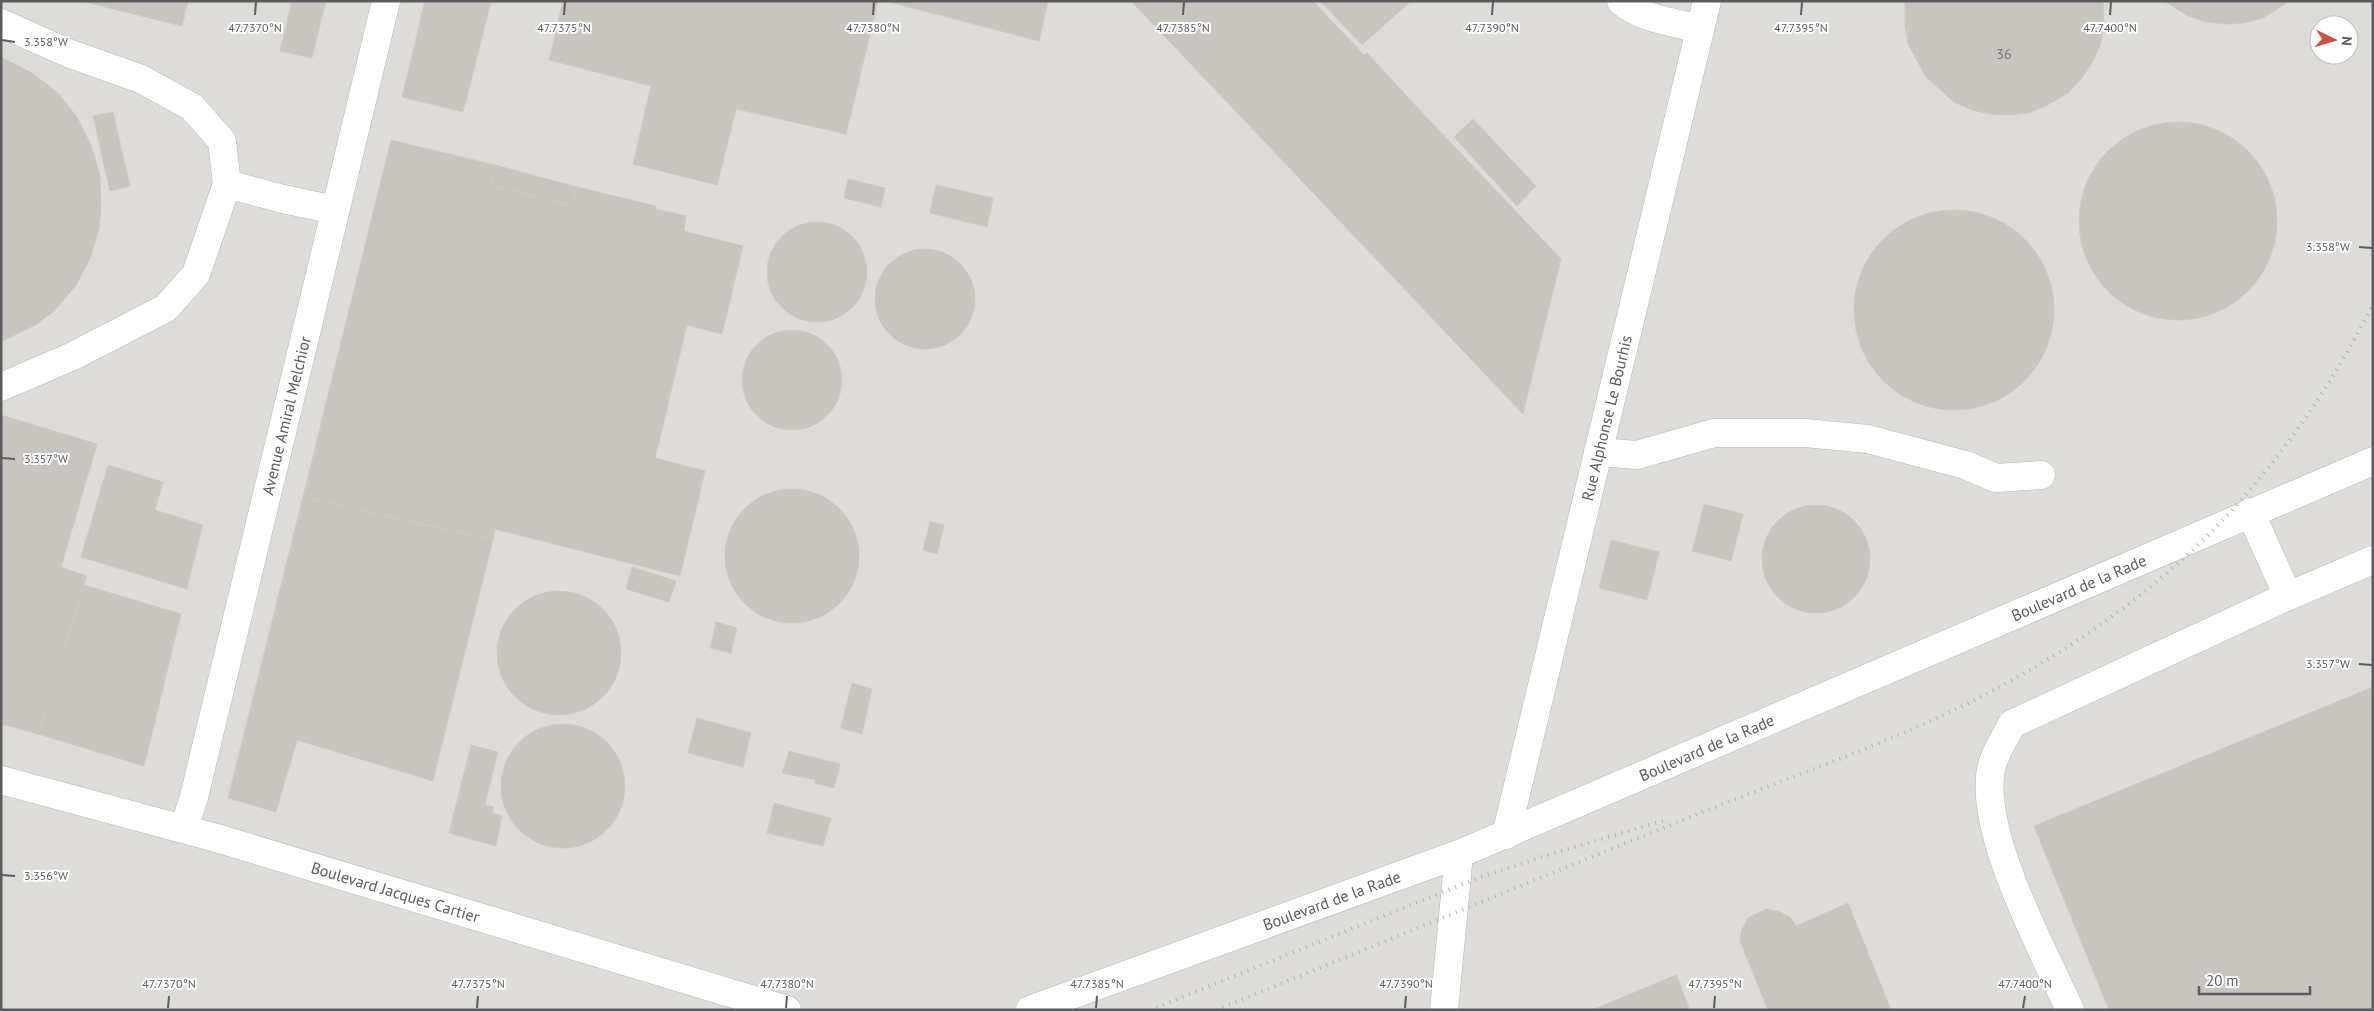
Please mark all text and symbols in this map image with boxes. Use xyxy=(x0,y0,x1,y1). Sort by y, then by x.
north arrow xyxy=(2309,15,2359,65)
text: 47.7370°N xyxy=(228,20,282,35)
text: 47.7375°N xyxy=(537,20,591,35)
text: 47.7380°N xyxy=(846,20,900,35)
text: 47.7385°N xyxy=(1156,20,1210,35)
text: 47.7390°N xyxy=(1465,20,1519,35)
text: 47.7395°N xyxy=(1774,20,1828,35)
text: 47.7400°N xyxy=(2083,20,2137,35)
text: 3.358°W xyxy=(24,34,68,49)
text: N xyxy=(2338,36,2356,47)
house number: 36 xyxy=(1996,45,2012,63)
text: 3.358°W xyxy=(2306,239,2350,254)
street label: Rue Alphonse Le Bourhis xyxy=(1577,333,1636,503)
street label: Avenue Amiral Melchior xyxy=(257,334,315,497)
text: 3.357°W xyxy=(24,451,68,466)
street label: Boulevard de la Rade xyxy=(2008,550,2149,625)
text: 3.357°W xyxy=(2306,656,2350,671)
street label: Boulevard de la Rade xyxy=(1636,710,1777,785)
street label: Boulevard Jacques Cartier xyxy=(309,857,483,927)
street label: Boulevard de la Rade xyxy=(1260,866,1403,934)
text: 3.356°W xyxy=(24,868,68,883)
scale bar xyxy=(2199,964,2310,996)
text: 20 m xyxy=(2206,971,2239,990)
text: 47.7370°N xyxy=(142,976,196,991)
text: 47.7375°N xyxy=(451,976,505,991)
text: 47.7380°N xyxy=(760,976,814,991)
text: 47.7385°N xyxy=(1070,976,1124,991)
text: 47.7390°N xyxy=(1379,976,1433,991)
text: 47.7395°N xyxy=(1688,976,1742,991)
text: 47.7400°N xyxy=(1998,976,2052,991)

